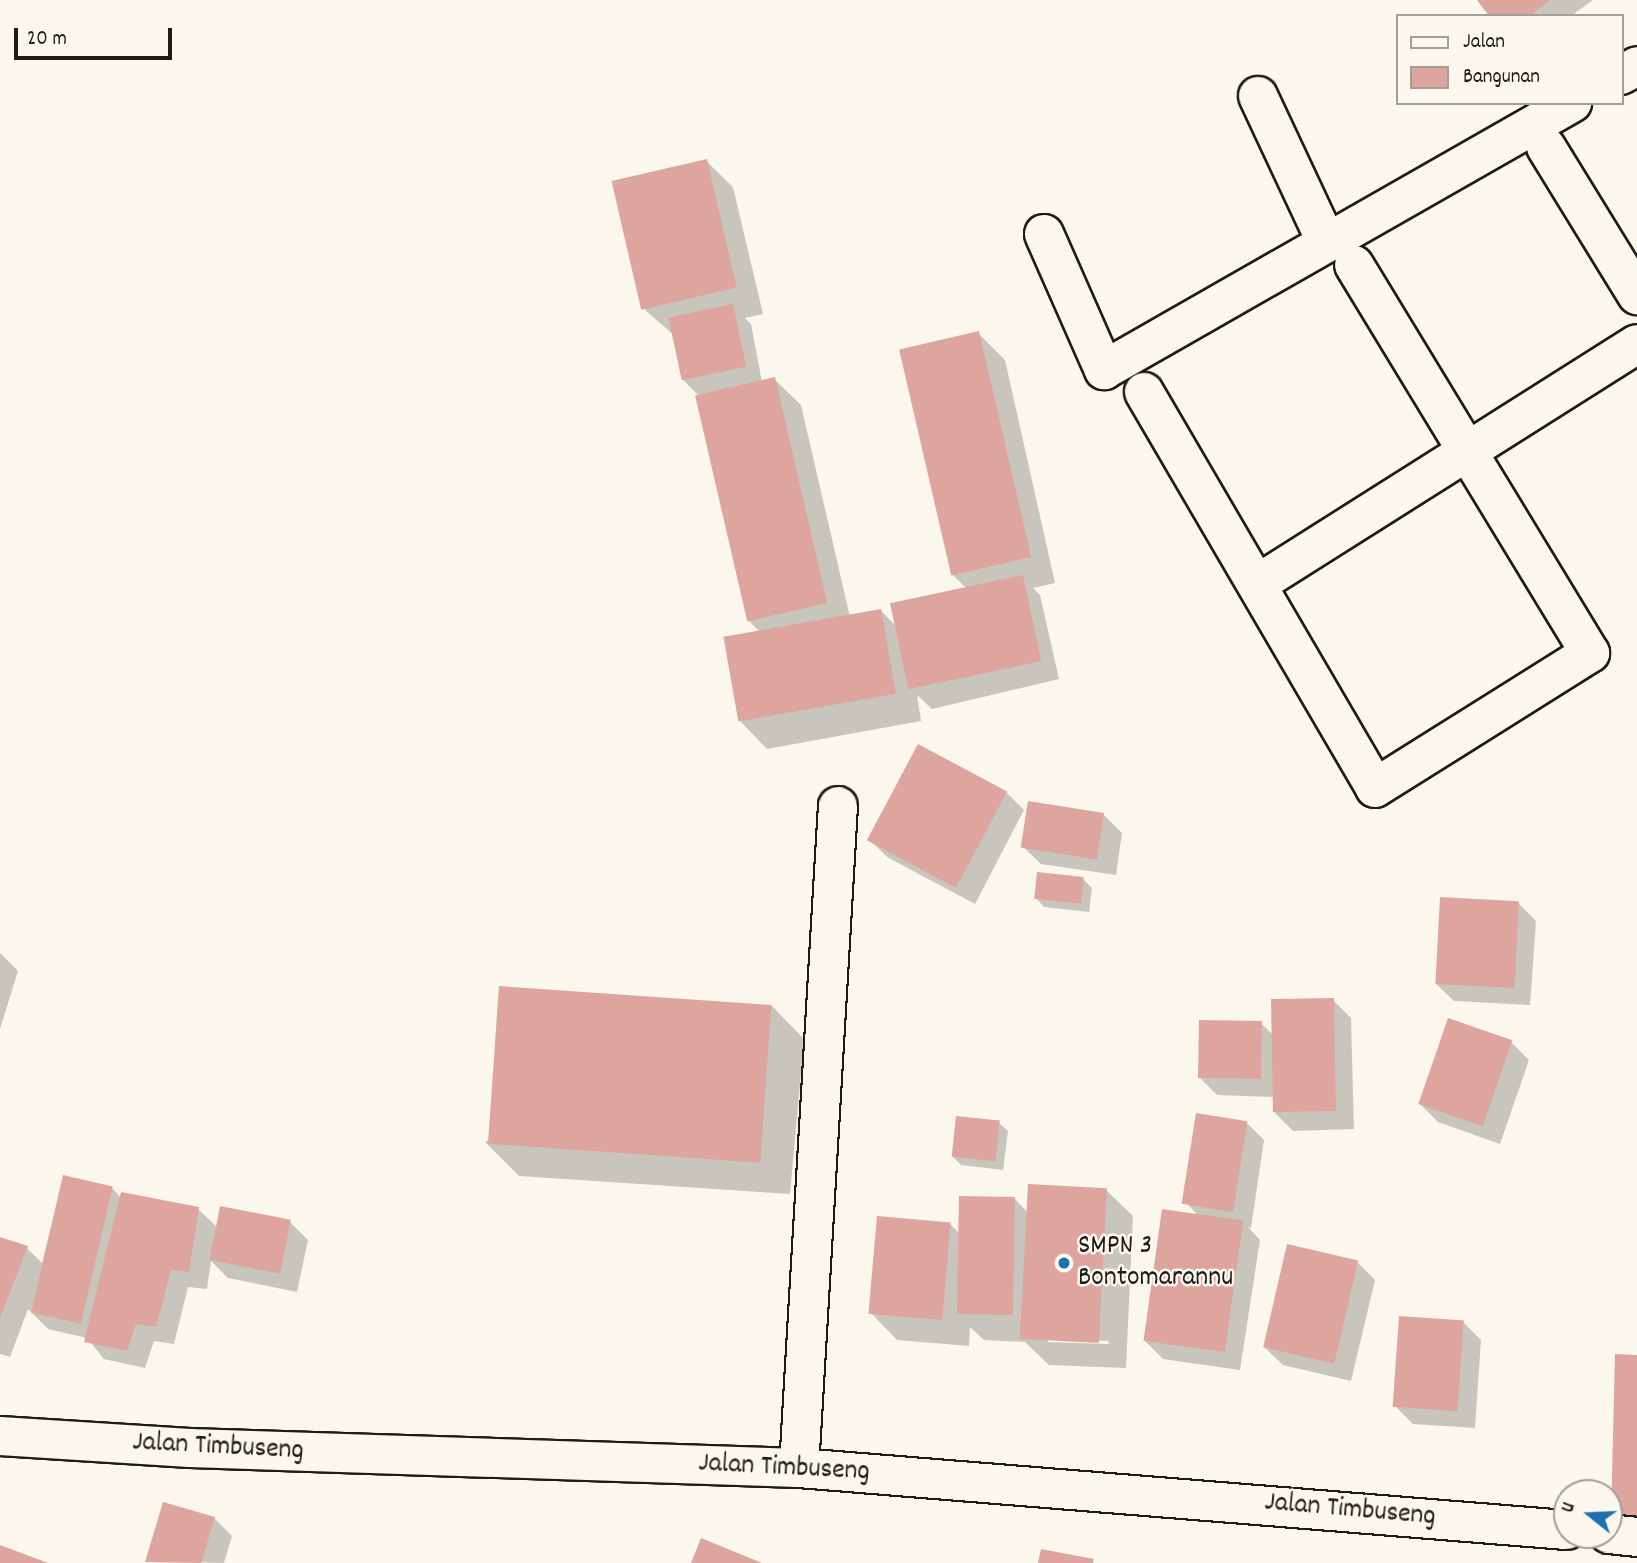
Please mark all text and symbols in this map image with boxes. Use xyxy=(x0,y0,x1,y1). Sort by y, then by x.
scale bar xyxy=(18,14,175,58)
legend xyxy=(1396,14,1623,105)
text: 20 m xyxy=(27,25,67,55)
text: Jalan xyxy=(1463,28,1505,58)
text: Bangunan xyxy=(1463,63,1540,93)
place label: SMPN 3 Bontomarannu xyxy=(1078,1230,1233,1296)
marker: SMPN 3 Bontomarannu xyxy=(1056,1255,1072,1271)
street label: Jalan Timbuseng xyxy=(131,1427,305,1469)
street label: Jalan Timbuseng xyxy=(697,1448,871,1490)
north arrow xyxy=(1553,1479,1623,1549)
street label: Jalan Timbuseng xyxy=(1263,1487,1437,1535)
text: U xyxy=(1555,1499,1584,1517)

